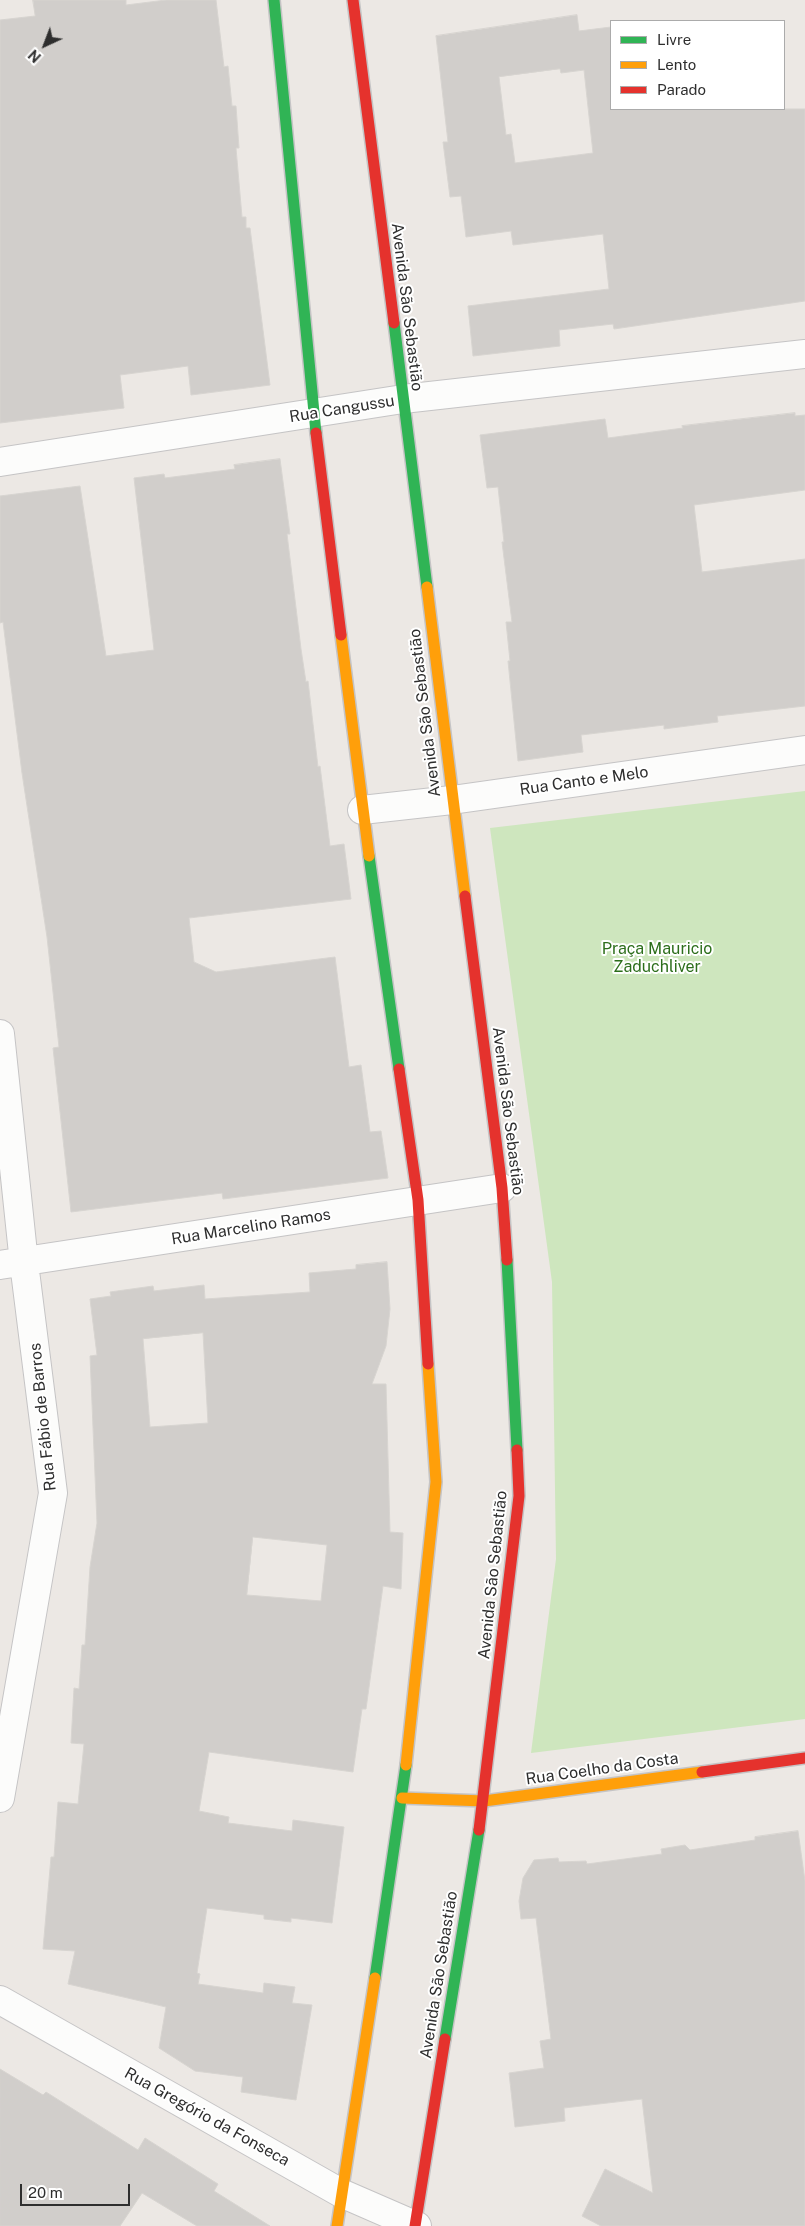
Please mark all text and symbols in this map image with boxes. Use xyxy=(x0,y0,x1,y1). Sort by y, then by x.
north arrow xyxy=(20,20,70,70)
legend xyxy=(610,20,785,110)
text: Livre xyxy=(657,31,691,48)
text: N xyxy=(25,46,44,66)
text: Lento xyxy=(657,56,696,73)
text: Parado xyxy=(657,81,706,98)
street label: Avenida São Sebastião xyxy=(387,222,427,392)
street label: Rua Cangussu xyxy=(288,391,396,427)
street label: Avenida São Sebastião xyxy=(405,628,445,798)
street label: Rua Canto e Melo xyxy=(518,762,650,800)
park label: Praça Mauricio Zaduchliver xyxy=(602,939,712,977)
street label: Avenida São Sebastião xyxy=(488,1026,528,1196)
street label: Rua Marcelino Ramos xyxy=(170,1205,332,1249)
street label: Rua Fábio de Barros xyxy=(26,1342,60,1492)
street label: Avenida São Sebastião xyxy=(475,1490,511,1660)
street label: Rua Coelho da Costa xyxy=(524,1749,680,1789)
street label: Avenida São Sebastião xyxy=(416,1890,462,2060)
street label: Rua Gregório da Fonseca xyxy=(121,2064,293,2170)
scale bar xyxy=(22,2174,132,2206)
text: 20 m xyxy=(28,2184,63,2201)

